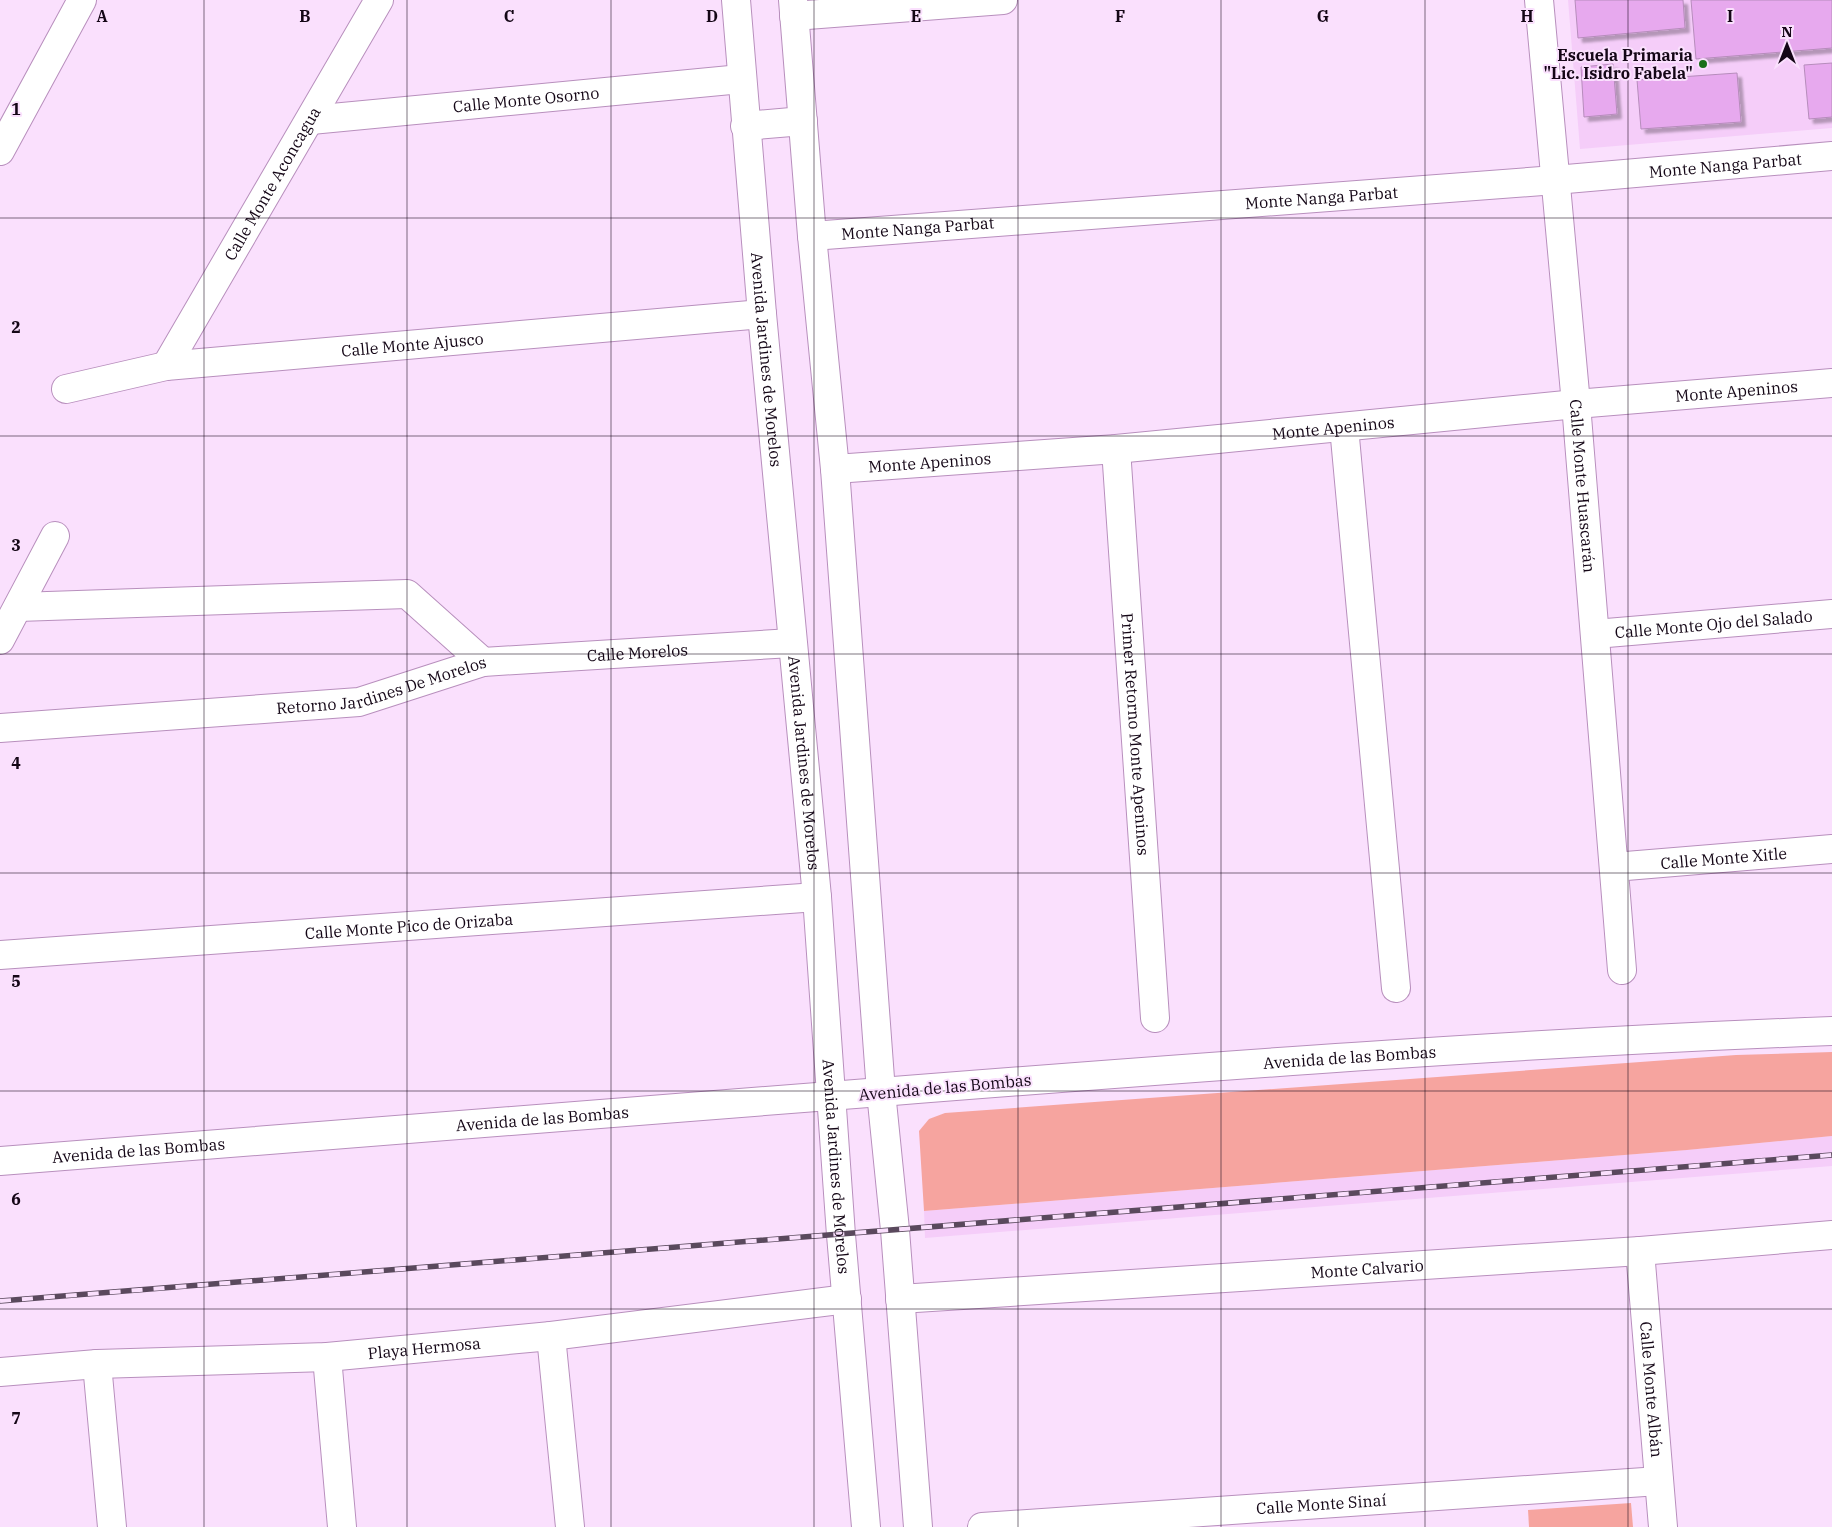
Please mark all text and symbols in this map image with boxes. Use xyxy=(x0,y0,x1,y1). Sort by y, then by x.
text: A xyxy=(96,6,108,26)
text: B xyxy=(299,6,311,26)
text: C xyxy=(504,6,514,26)
text: D xyxy=(706,6,718,26)
text: E xyxy=(911,6,921,26)
text: F xyxy=(1115,6,1125,26)
text: G xyxy=(1317,6,1329,26)
text: H xyxy=(1521,6,1534,26)
text: I xyxy=(1727,6,1733,26)
north arrow xyxy=(1762,20,1812,70)
text: N xyxy=(1781,23,1793,41)
place label: Escuela Primaria "Lic. Isidro Fabela" xyxy=(1543,45,1693,83)
marker: Escuela Primaria "Lic. Isidro Fabela" xyxy=(1697,58,1709,70)
street label: Calle Monte Osorno xyxy=(452,83,600,116)
text: 1 xyxy=(11,99,21,119)
street label: Calle Monte Aconcagua xyxy=(220,103,325,264)
street label: Monte Nanga Parbat xyxy=(1648,149,1803,182)
street label: Monte Nanga Parbat xyxy=(1244,182,1399,213)
street label: Monte Nanga Parbat xyxy=(841,212,995,244)
street label: Avenida Jardines de Morelos xyxy=(747,252,786,468)
text: 2 xyxy=(11,317,21,337)
street label: Calle Monte Ajusco xyxy=(340,328,484,361)
street label: Monte Apeninos xyxy=(1674,376,1799,406)
street label: Calle Monte Huascarán xyxy=(1566,398,1600,574)
street label: Monte Apeninos xyxy=(1271,412,1395,444)
street label: Monte Apeninos xyxy=(868,448,992,477)
text: 3 xyxy=(11,535,21,555)
street label: Calle Monte Ojo del Salado xyxy=(1614,606,1813,642)
street label: Primer Retorno Monte Apeninos xyxy=(1117,612,1154,856)
street label: Calle Morelos xyxy=(586,639,689,666)
street label: Retorno Jardines De Morelos xyxy=(276,652,489,718)
street label: Avenida Jardines de Morelos xyxy=(784,655,824,871)
text: 4 xyxy=(11,753,21,773)
street label: Calle Monte Xitle xyxy=(1660,843,1788,873)
street label: Calle Monte Pico de Orizaba xyxy=(304,909,514,943)
text: 5 xyxy=(11,971,21,991)
street label: Avenida de las Bombas xyxy=(1262,1041,1437,1073)
street label: Avenida Jardines de Morelos xyxy=(819,1058,854,1275)
street label: Avenida de las Bombas xyxy=(858,1069,1032,1105)
street label: Avenida de las Bombas xyxy=(455,1102,630,1135)
street label: Avenida de las Bombas xyxy=(51,1133,226,1167)
text: 6 xyxy=(11,1189,21,1209)
street label: Monte Calvario xyxy=(1310,1255,1424,1282)
street label: Calle Monte Albán xyxy=(1636,1321,1667,1458)
street label: Playa Hermosa xyxy=(367,1333,482,1363)
text: 7 xyxy=(11,1408,21,1428)
street label: Calle Monte Sinaí xyxy=(1255,1490,1387,1518)

